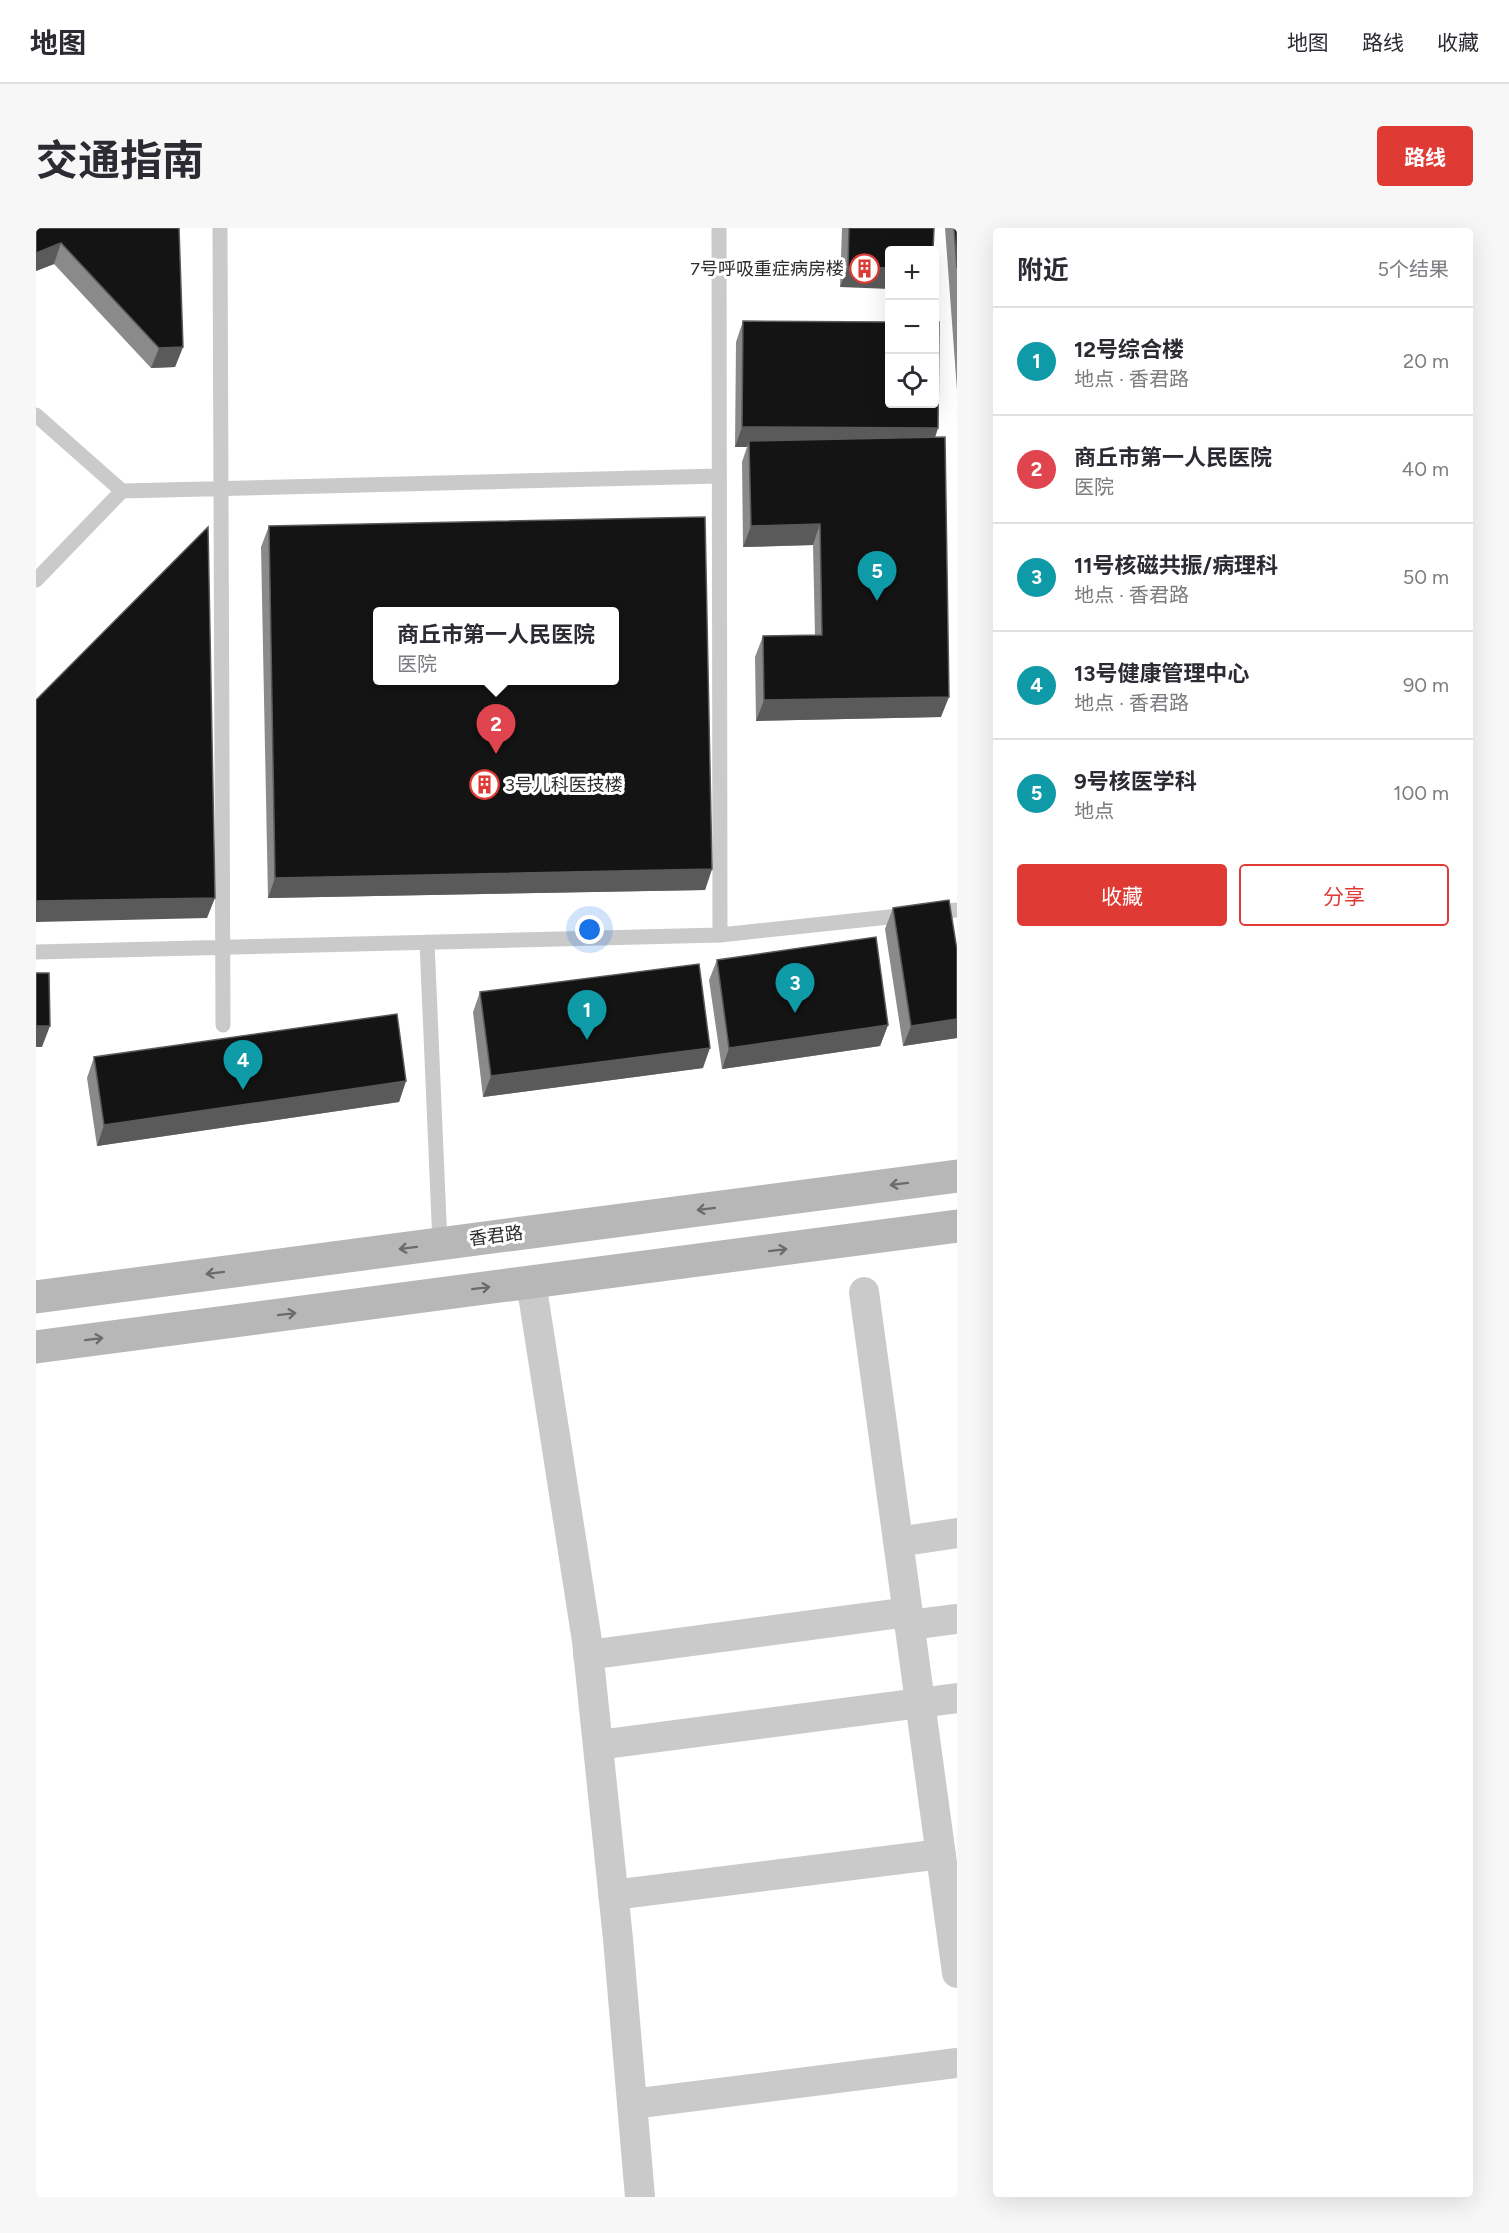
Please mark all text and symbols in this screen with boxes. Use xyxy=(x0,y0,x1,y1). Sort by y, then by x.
text: 地图 xyxy=(30,26,86,60)
text: 地图 xyxy=(1287,30,1329,55)
text: 路线 xyxy=(1362,30,1404,55)
text: 收藏 xyxy=(1437,30,1479,55)
button: 路线 xyxy=(1377,126,1473,186)
text: 交通指南 xyxy=(36,135,204,186)
map controls xyxy=(885,246,939,408)
button: + xyxy=(885,246,939,300)
building icon: 7号呼吸重症病房楼 xyxy=(849,253,881,285)
text: 附近 xyxy=(1017,254,1069,286)
text: 5个结果 xyxy=(1378,257,1449,281)
place label: 7号呼吸重症病房楼 xyxy=(690,258,844,280)
button: − xyxy=(885,300,939,354)
text: 12号综合楼 xyxy=(1074,336,1184,363)
text: 1 xyxy=(1032,349,1041,373)
text: 20 m xyxy=(1403,349,1449,373)
button: locate xyxy=(885,354,939,408)
text: 地点 · 香君路 xyxy=(1074,367,1189,391)
text: 商丘市第一人民医院 xyxy=(1074,444,1272,471)
text: 2 xyxy=(1031,457,1042,481)
text: 40 m xyxy=(1402,457,1449,481)
text: 医院 xyxy=(1074,475,1114,499)
pin: 5 xyxy=(858,552,896,601)
text: 11号核磁共振/病理科 xyxy=(1074,552,1278,579)
text: 3 xyxy=(1031,565,1042,589)
text: 50 m xyxy=(1403,565,1449,589)
text: 地点 · 香君路 xyxy=(1074,583,1189,607)
popup xyxy=(373,607,619,685)
text: 商丘市第一人民医院 xyxy=(397,621,595,648)
text: 医院 xyxy=(397,652,437,676)
text: 13号健康管理中心 xyxy=(1074,660,1250,687)
text: 4 xyxy=(1030,673,1043,697)
text: 90 m xyxy=(1403,673,1449,697)
text: 地点 · 香君路 xyxy=(1074,691,1189,715)
pin: 2 xyxy=(476,704,516,754)
text: 9号核医学科 xyxy=(1074,768,1197,795)
building icon: 3号儿科医技楼 xyxy=(468,769,500,801)
place label: 3号儿科医技楼 xyxy=(505,774,623,796)
text: 5 xyxy=(1031,781,1042,805)
text: 100 m xyxy=(1393,781,1449,805)
text: 地点 xyxy=(1074,799,1114,823)
button: 收藏 xyxy=(1017,864,1227,926)
button: 分享 xyxy=(1239,864,1449,926)
your location xyxy=(575,915,604,944)
pin: 3 xyxy=(776,964,814,1013)
pin: 1 xyxy=(568,990,606,1040)
pin: 4 xyxy=(224,1040,262,1090)
one-way arrow xyxy=(890,1178,909,1189)
one-way arrow xyxy=(696,1204,716,1215)
street label: 香君路 xyxy=(468,1222,524,1250)
one-way arrow xyxy=(399,1243,419,1254)
one-way arrow xyxy=(768,1244,788,1255)
one-way arrow xyxy=(205,1268,225,1279)
one-way arrow xyxy=(470,1283,490,1294)
one-way arrow xyxy=(277,1308,297,1319)
one-way arrow xyxy=(84,1333,103,1344)

